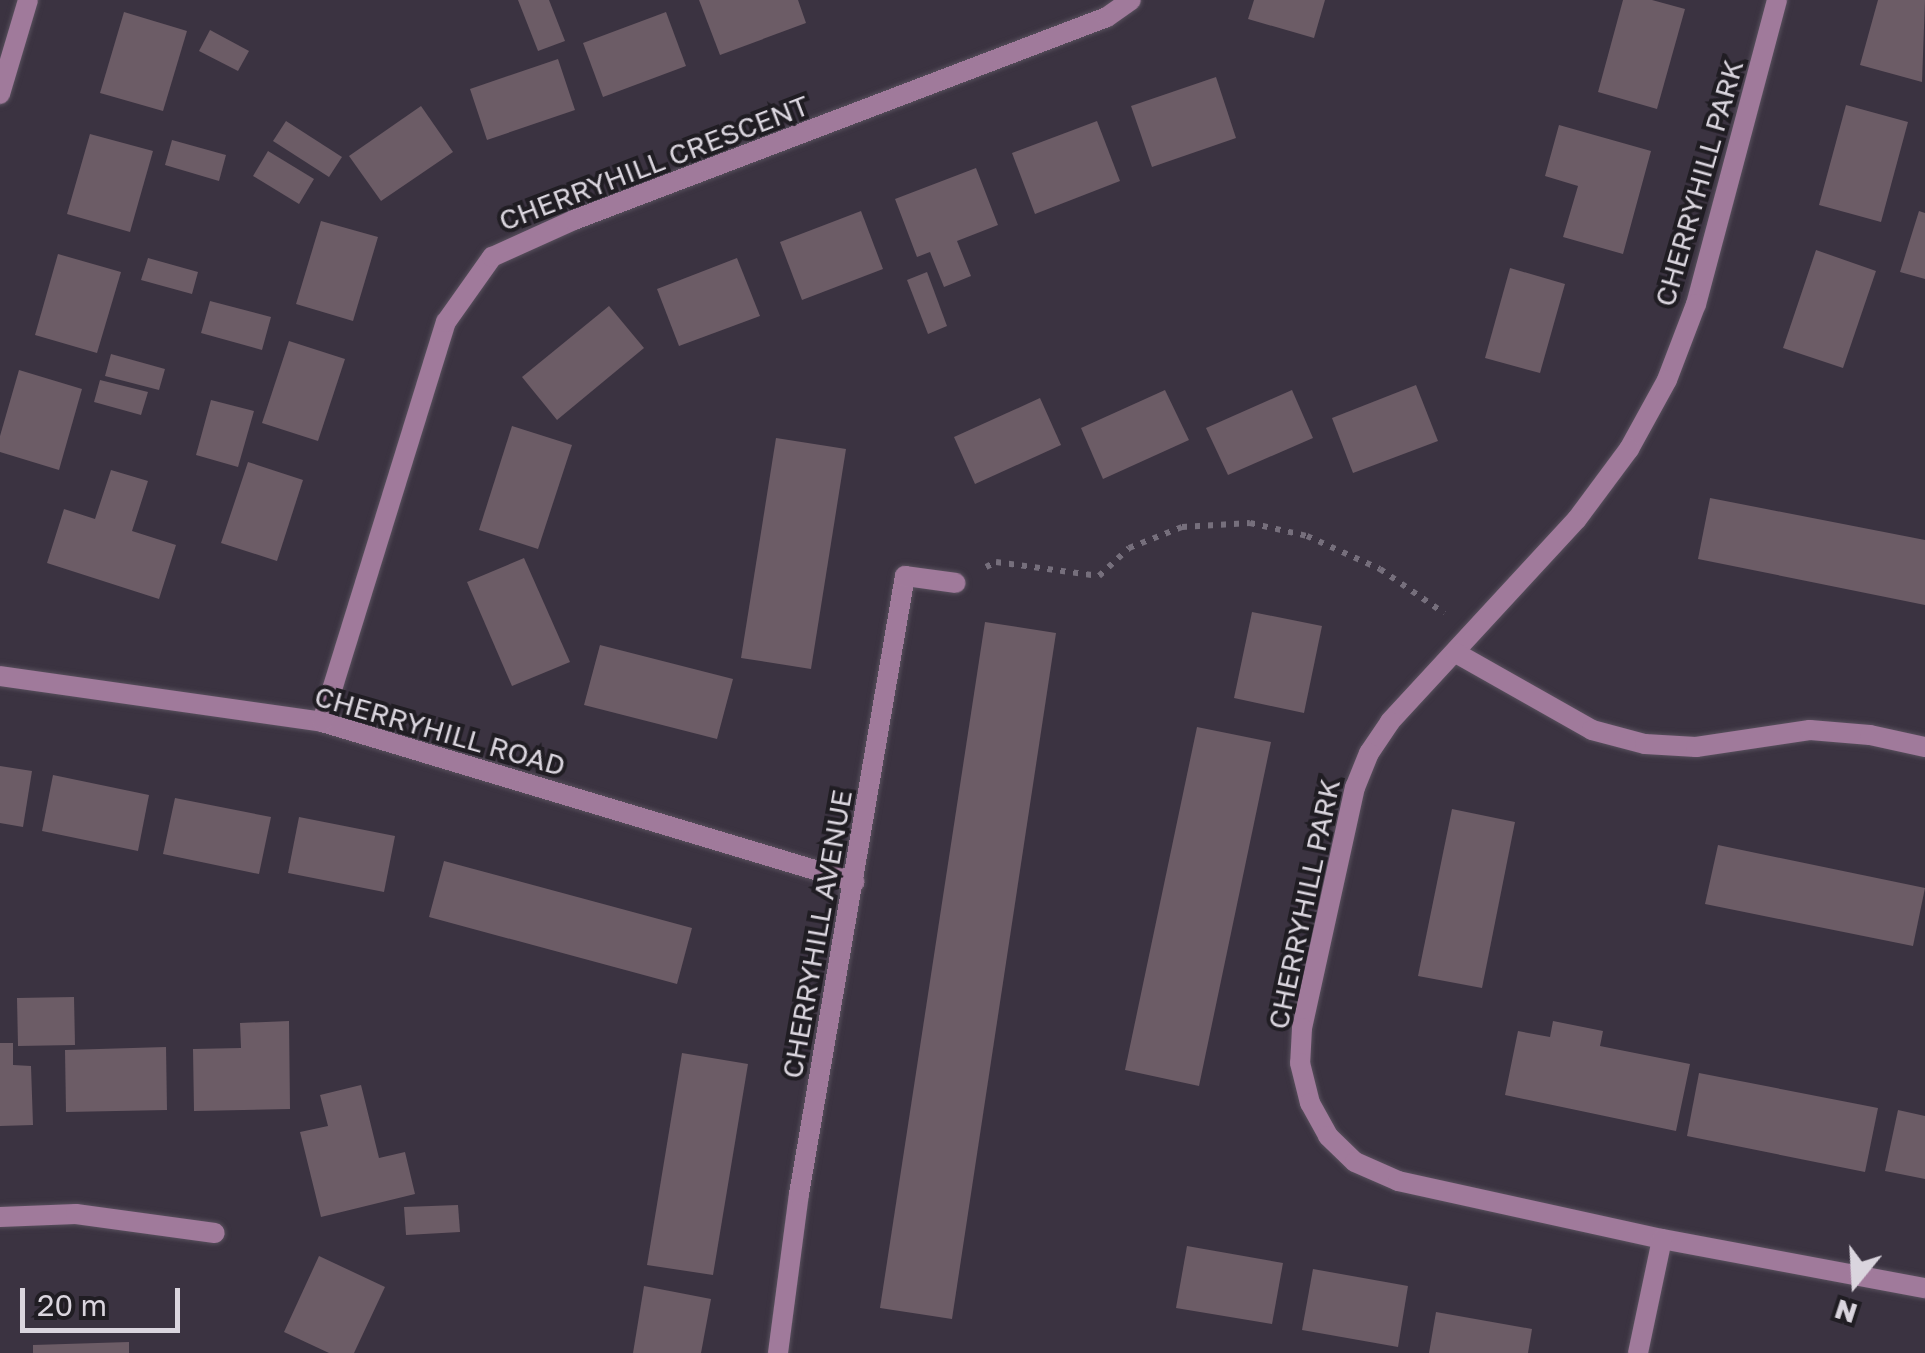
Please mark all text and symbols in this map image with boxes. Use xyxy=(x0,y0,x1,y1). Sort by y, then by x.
street label: CHERRYHILL PARK xyxy=(1648,56,1750,310)
street label: CHERRYHILL CRESCENT xyxy=(494,88,814,238)
street label: CHERRYHILL ROAD xyxy=(311,679,569,783)
street label: CHERRYHILL PARK xyxy=(1261,776,1347,1032)
street label: CHERRYHILL AVENUE xyxy=(775,787,859,1081)
north arrow xyxy=(1805,1233,1905,1333)
scale bar xyxy=(25,1268,185,1330)
text: 20 m xyxy=(37,1287,107,1323)
text: N xyxy=(1830,1293,1861,1331)

